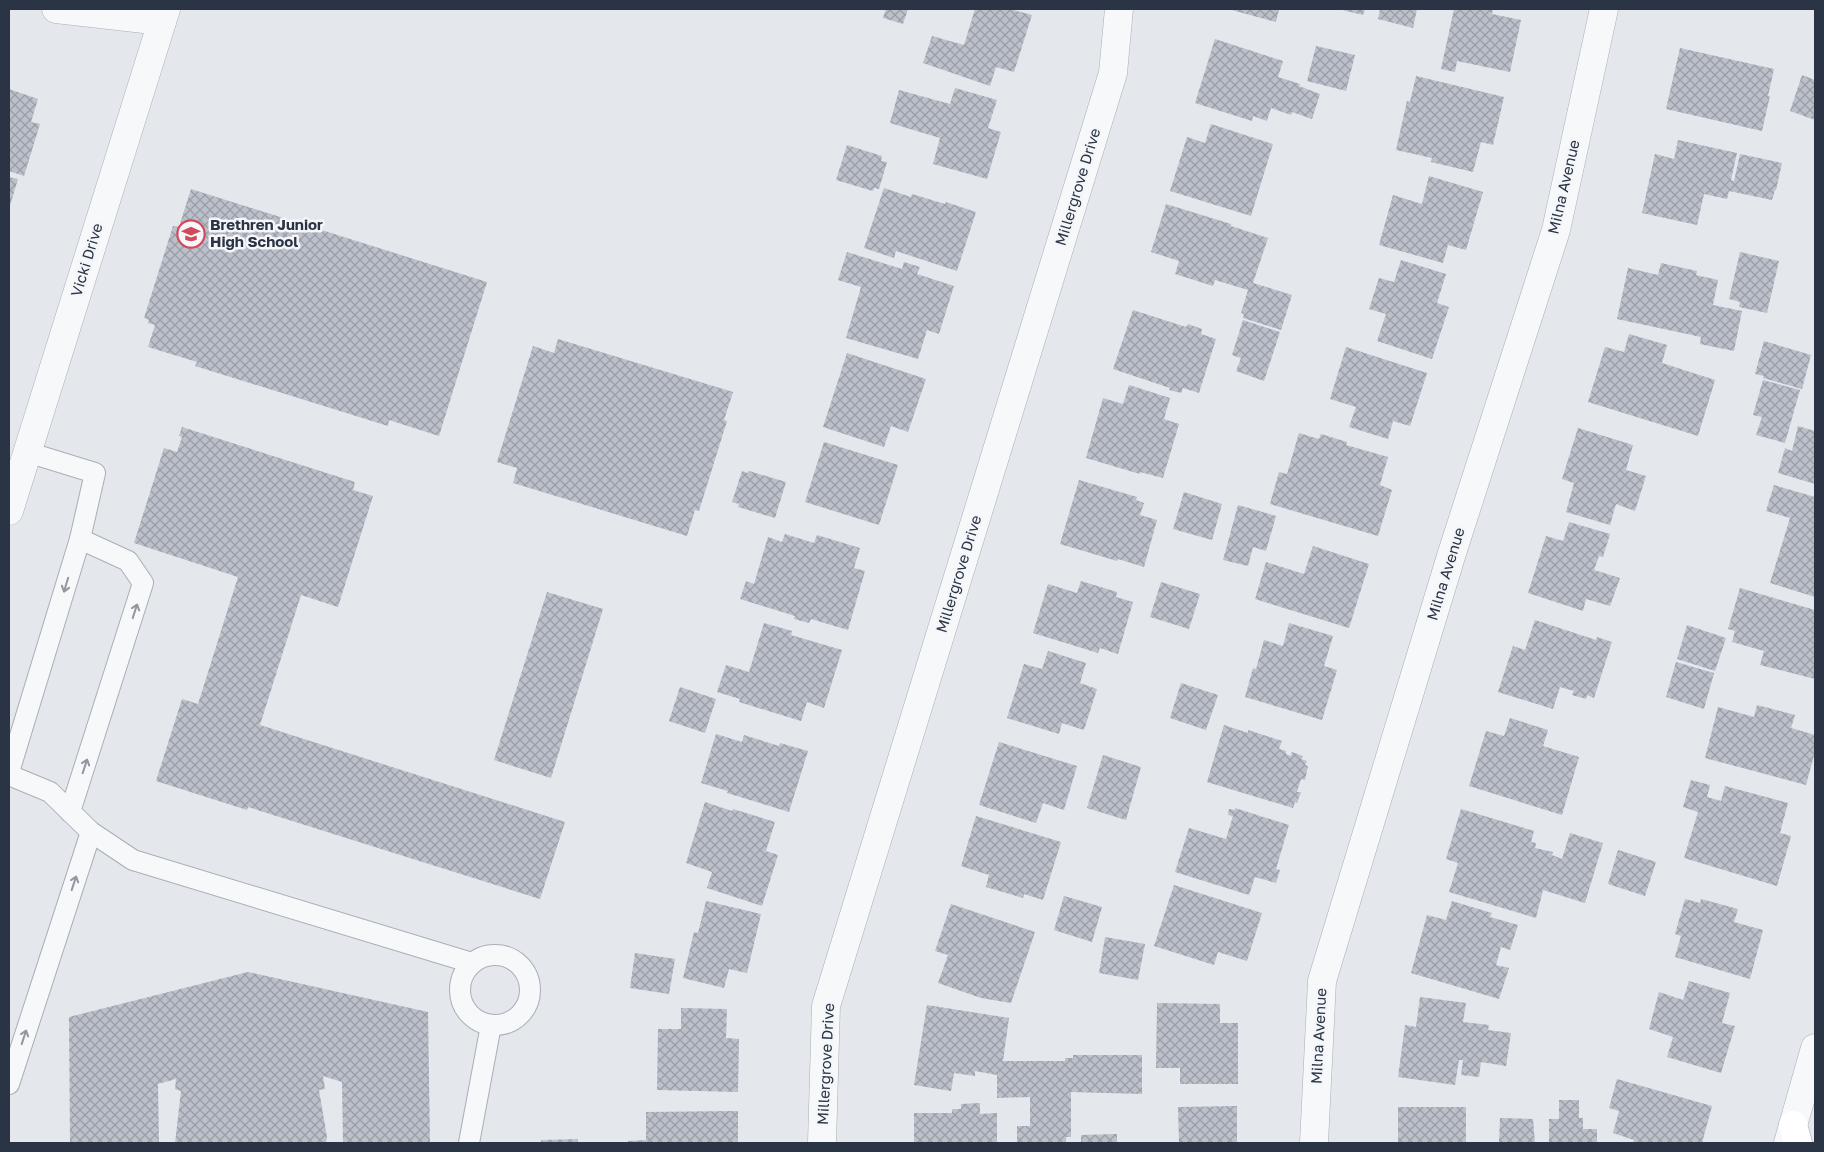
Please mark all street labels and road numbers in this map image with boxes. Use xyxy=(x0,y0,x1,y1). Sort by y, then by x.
street label: Millergrove Drive xyxy=(1051,125,1104,248)
street label: Milna Avenue xyxy=(1543,138,1583,236)
street label: Vicki Drive xyxy=(66,221,106,299)
street label: Millergrove Drive xyxy=(932,512,985,635)
street label: Milna Avenue xyxy=(1422,525,1468,622)
street label: Milna Avenue xyxy=(1306,987,1330,1084)
street label: Millergrove Drive xyxy=(813,1002,837,1125)

